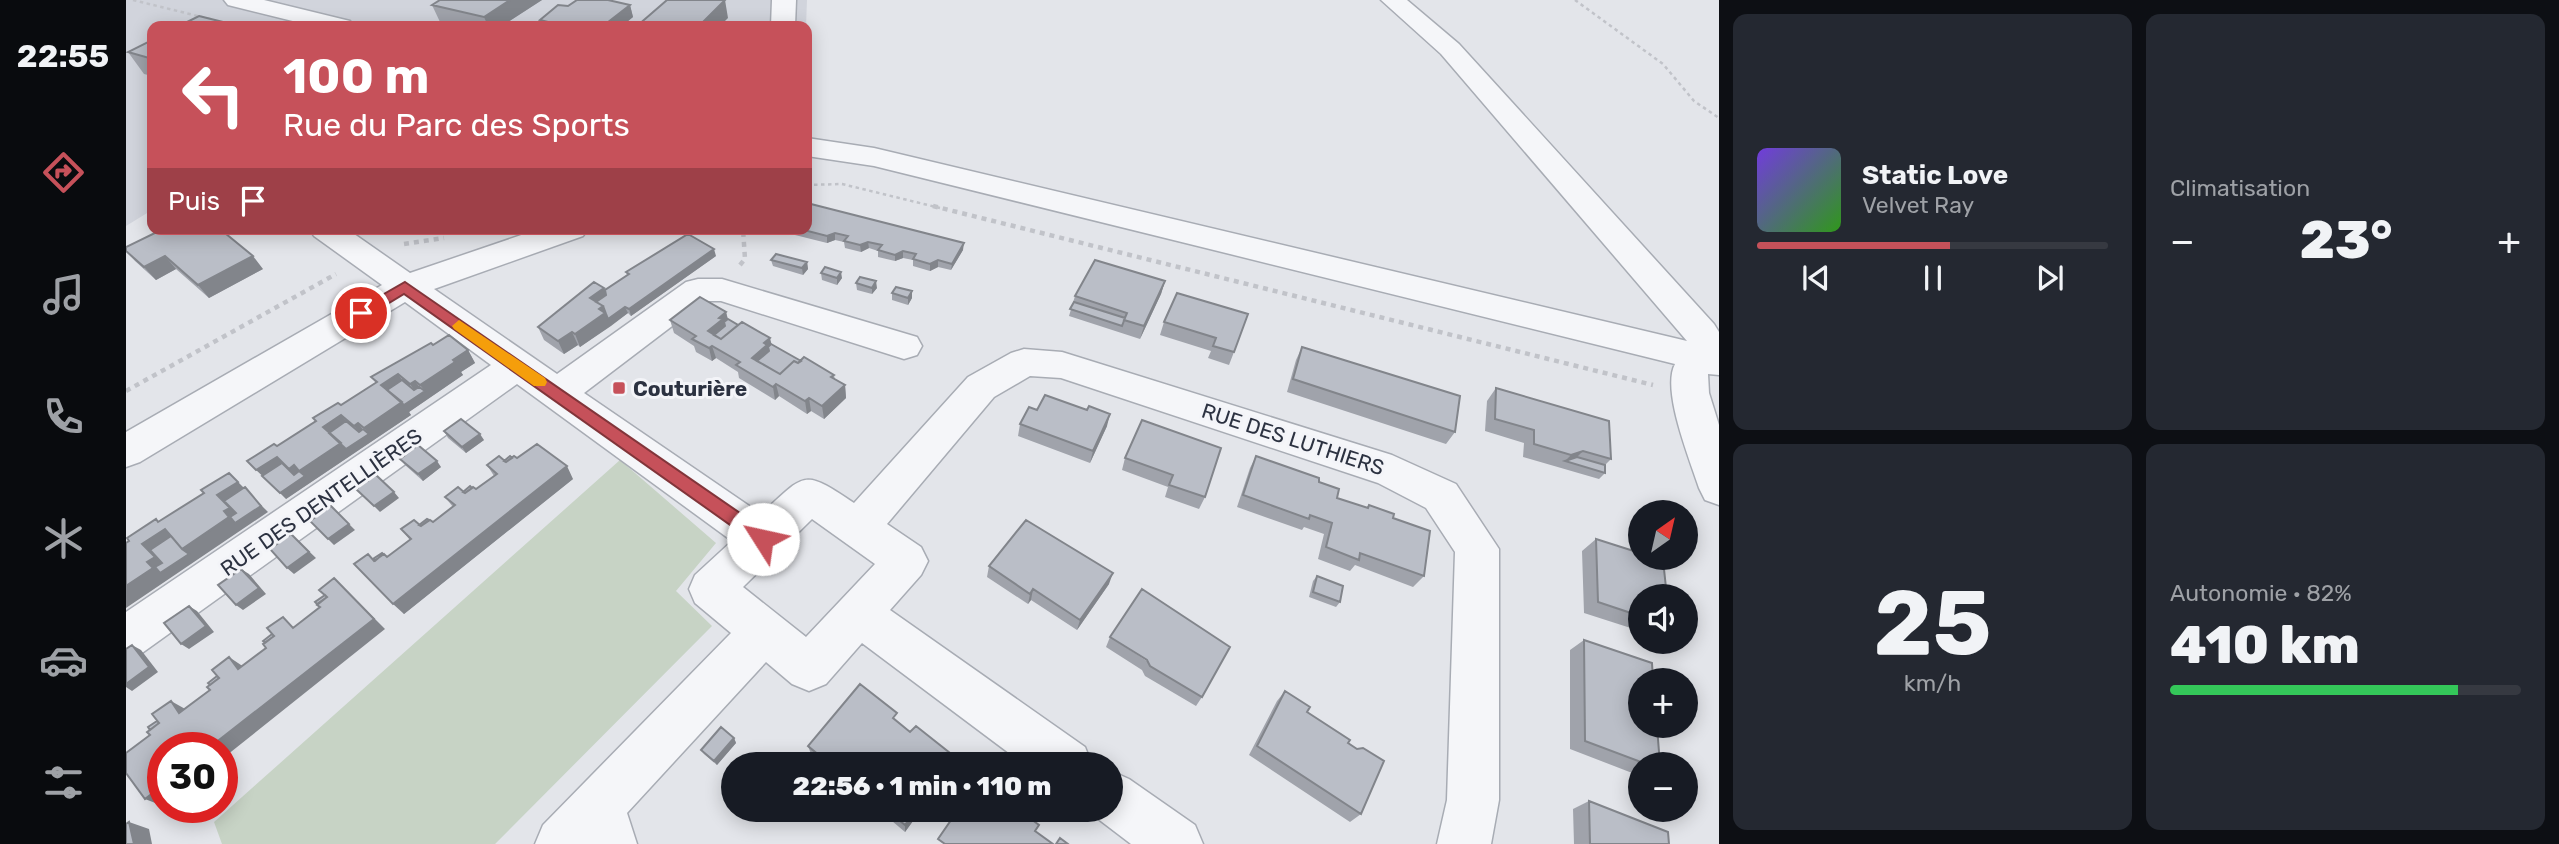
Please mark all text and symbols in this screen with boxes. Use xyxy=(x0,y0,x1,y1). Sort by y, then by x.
text: 22:55 xyxy=(17,37,109,75)
text: 100 m xyxy=(283,47,429,105)
icon: left xyxy=(168,49,259,140)
text: Rue du Parc des Sports xyxy=(283,106,630,144)
icon: directions xyxy=(39,148,88,197)
text: Static Love xyxy=(1862,160,2008,191)
text: Climatisation xyxy=(2170,174,2310,202)
icon: arrive xyxy=(234,182,272,220)
text: Puis xyxy=(168,186,220,217)
text: Velvet Ray xyxy=(1862,191,1974,219)
text: 23° xyxy=(2300,209,2392,271)
text: − xyxy=(2170,218,2195,264)
text: + xyxy=(2497,218,2521,264)
icon: previous xyxy=(1797,259,1835,297)
icon: pause xyxy=(1914,259,1952,297)
icon: next xyxy=(2031,259,2069,297)
icon: music xyxy=(39,270,88,319)
pin xyxy=(331,283,391,343)
icon: arrive xyxy=(342,294,380,332)
place label: Couturière xyxy=(633,376,747,401)
marker: Couturière xyxy=(611,380,627,396)
icon: phone xyxy=(39,392,88,441)
street label: RUE DES LUTHIERS xyxy=(1199,398,1387,480)
street label: RUE DES DENTELLIÈRES xyxy=(216,423,426,581)
north arrow xyxy=(1628,500,1698,570)
map controls xyxy=(1628,500,1698,822)
position arrow xyxy=(726,502,800,576)
icon: climate xyxy=(39,514,88,563)
text: 25 xyxy=(1874,569,1991,677)
text: Autonomie · 82% xyxy=(2170,579,2352,607)
button: sound xyxy=(1628,584,1698,654)
text: 410 km xyxy=(2170,614,2360,676)
icon: car xyxy=(39,636,88,685)
button: + xyxy=(1628,668,1698,738)
text: km/h xyxy=(1904,669,1961,697)
speed limit sign: 30 xyxy=(147,732,238,823)
button: − xyxy=(1628,752,1698,822)
icon: filters xyxy=(39,758,88,807)
text: 22:56 · 1 min · 110 m xyxy=(793,771,1051,802)

